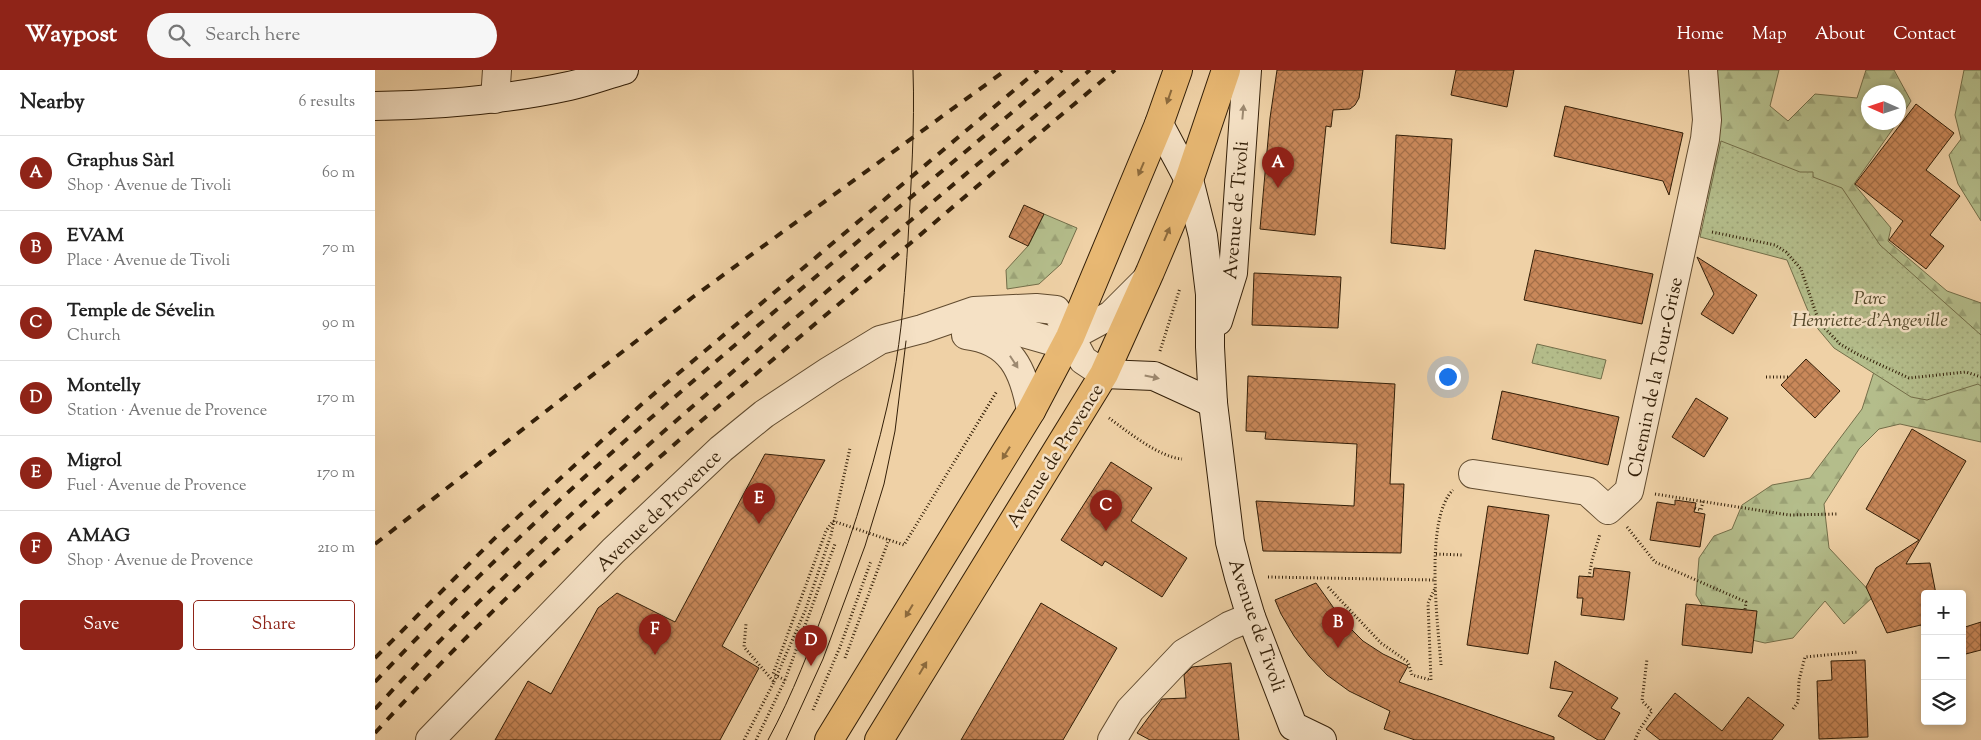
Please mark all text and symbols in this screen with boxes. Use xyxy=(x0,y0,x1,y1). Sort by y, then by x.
search box xyxy=(147,13,497,58)
text: Waypost xyxy=(25,18,117,52)
icon: search xyxy=(165,21,193,49)
text: Search here xyxy=(205,22,300,49)
text: Home xyxy=(1677,22,1724,48)
text: Map xyxy=(1752,22,1787,48)
text: About xyxy=(1815,22,1865,48)
text: Contact xyxy=(1893,22,1956,48)
north arrow xyxy=(1861,85,1906,130)
text: Nearby xyxy=(20,88,85,118)
one-way arrow xyxy=(1165,90,1173,105)
text: 6 results xyxy=(299,91,355,114)
one-way arrow xyxy=(1239,104,1247,120)
street label: Avenue de Tivoli xyxy=(1218,140,1257,281)
pin: A xyxy=(1262,147,1294,188)
text: Graphus Sàrl xyxy=(67,148,174,175)
text: A xyxy=(30,162,43,185)
text: 60 m xyxy=(322,162,355,185)
one-way arrow xyxy=(1136,162,1144,176)
text: Shop · Avenue de Tivoli xyxy=(67,175,231,198)
text: EVAM xyxy=(67,223,124,250)
one-way arrow xyxy=(1163,227,1171,241)
text: B xyxy=(31,237,41,260)
text: 70 m xyxy=(322,237,355,260)
text: Place · Avenue de Tivoli xyxy=(67,250,230,273)
street label: Chemin de la Tour-Grise xyxy=(1622,275,1691,480)
park label: Parc Henriette-d'Angeville xyxy=(1792,286,1948,335)
text: Temple de Sévelin xyxy=(67,298,215,325)
text: C xyxy=(30,312,42,335)
text: 90 m xyxy=(322,312,355,335)
text: Church xyxy=(67,325,121,348)
one-way arrow xyxy=(1009,355,1018,368)
your location xyxy=(1435,364,1461,390)
text: Montelly xyxy=(67,373,141,400)
one-way arrow xyxy=(1145,374,1161,382)
street label: Avenue de Provence xyxy=(1001,379,1111,533)
text: D xyxy=(30,387,42,410)
text: 170 m xyxy=(317,387,355,410)
text: Station · Avenue de Provence xyxy=(67,400,267,423)
street label: Avenue de Provence xyxy=(591,445,729,579)
one-way arrow xyxy=(1001,446,1010,459)
text: Migrol xyxy=(67,448,122,475)
text: E xyxy=(31,462,41,485)
text: 170 m xyxy=(317,462,355,485)
text: Fuel · Avenue de Provence xyxy=(67,475,247,498)
pin: E xyxy=(743,483,775,524)
pin: C xyxy=(1090,490,1122,531)
text: AMAG xyxy=(67,523,130,550)
text: F xyxy=(32,537,40,560)
text: 210 m xyxy=(317,537,355,560)
text: Shop · Avenue de Provence xyxy=(67,550,253,573)
street label: Avenue de Tivoli xyxy=(1220,556,1291,696)
map controls xyxy=(1921,590,1966,725)
button: + xyxy=(1921,590,1966,635)
button: Save xyxy=(20,600,183,650)
button: Share xyxy=(193,600,355,650)
one-way arrow xyxy=(904,604,913,617)
pin: B xyxy=(1322,607,1354,648)
pin: F xyxy=(639,614,671,655)
pin: D xyxy=(795,625,827,666)
button: − xyxy=(1921,635,1966,680)
one-way arrow xyxy=(919,661,928,674)
button: layers xyxy=(1921,680,1966,725)

